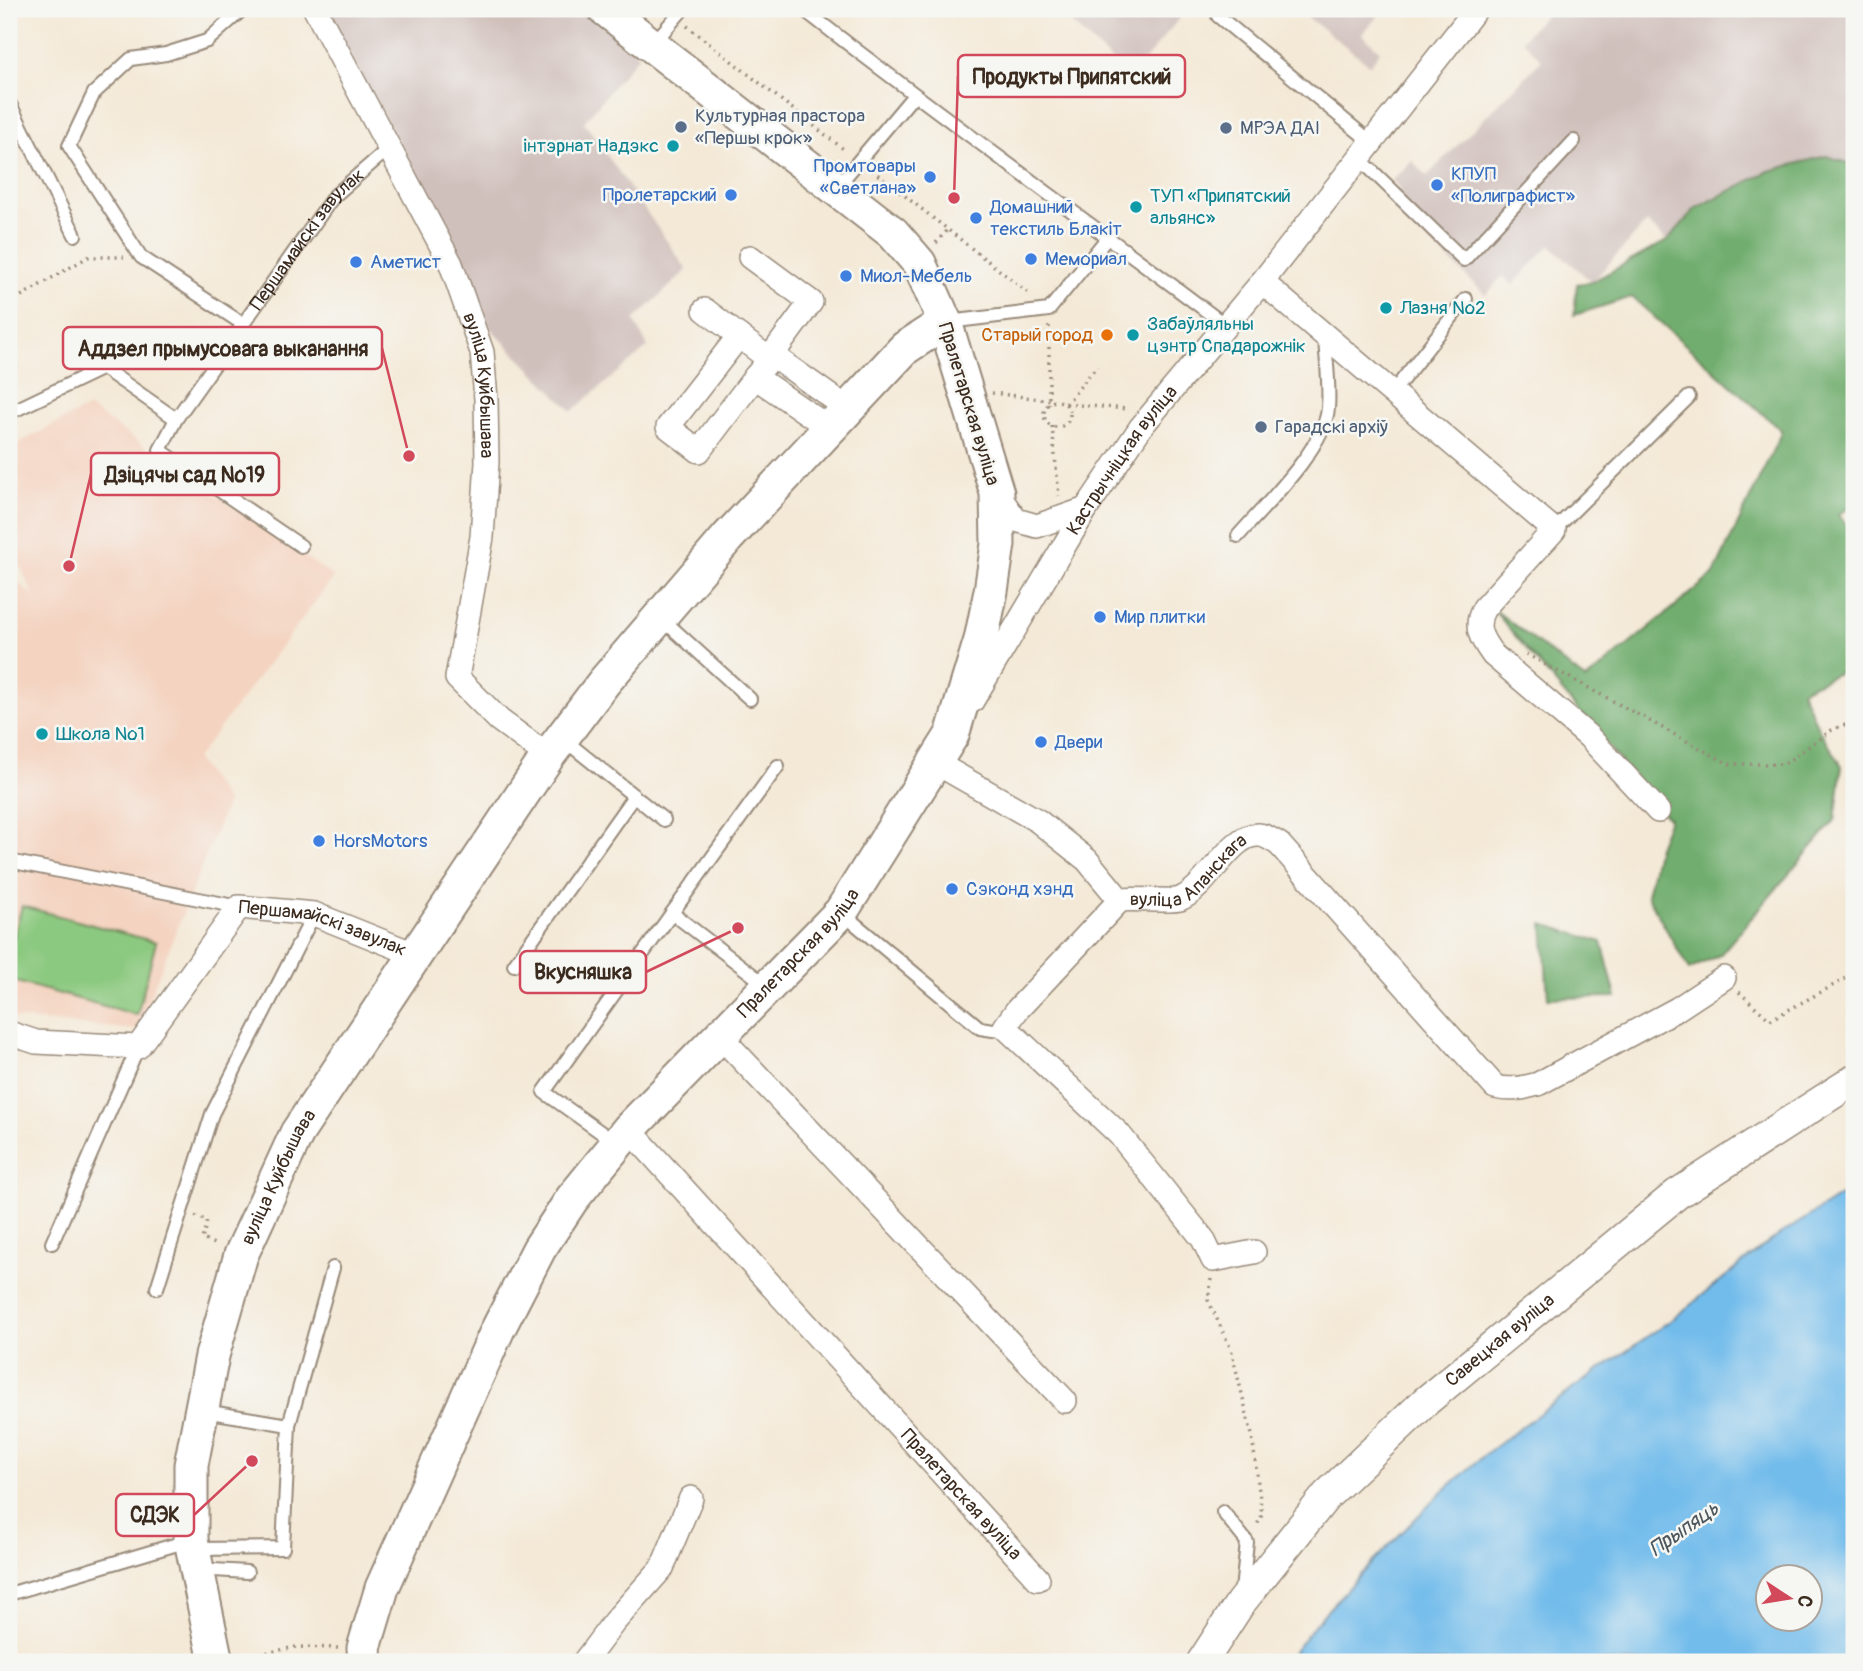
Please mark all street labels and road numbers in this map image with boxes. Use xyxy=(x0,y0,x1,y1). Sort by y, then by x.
street label: Першамайскі завулак xyxy=(245,163,369,315)
street label: вуліца Куйбышава xyxy=(457,309,499,459)
street label: Пралетарская вуліца xyxy=(933,320,1005,488)
street label: Кастрычніцкая вуліца xyxy=(1061,380,1183,539)
street label: вуліца Апанскага xyxy=(1130,828,1252,912)
street label: Пралетарская вуліца xyxy=(732,884,865,1023)
street label: Першамайскі завулак xyxy=(238,895,410,962)
street label: вуліца Куйбышава xyxy=(235,1105,321,1249)
street label: Савецкая вуліца xyxy=(1440,1288,1559,1392)
street label: Пралетарская вуліца xyxy=(896,1424,1027,1565)

